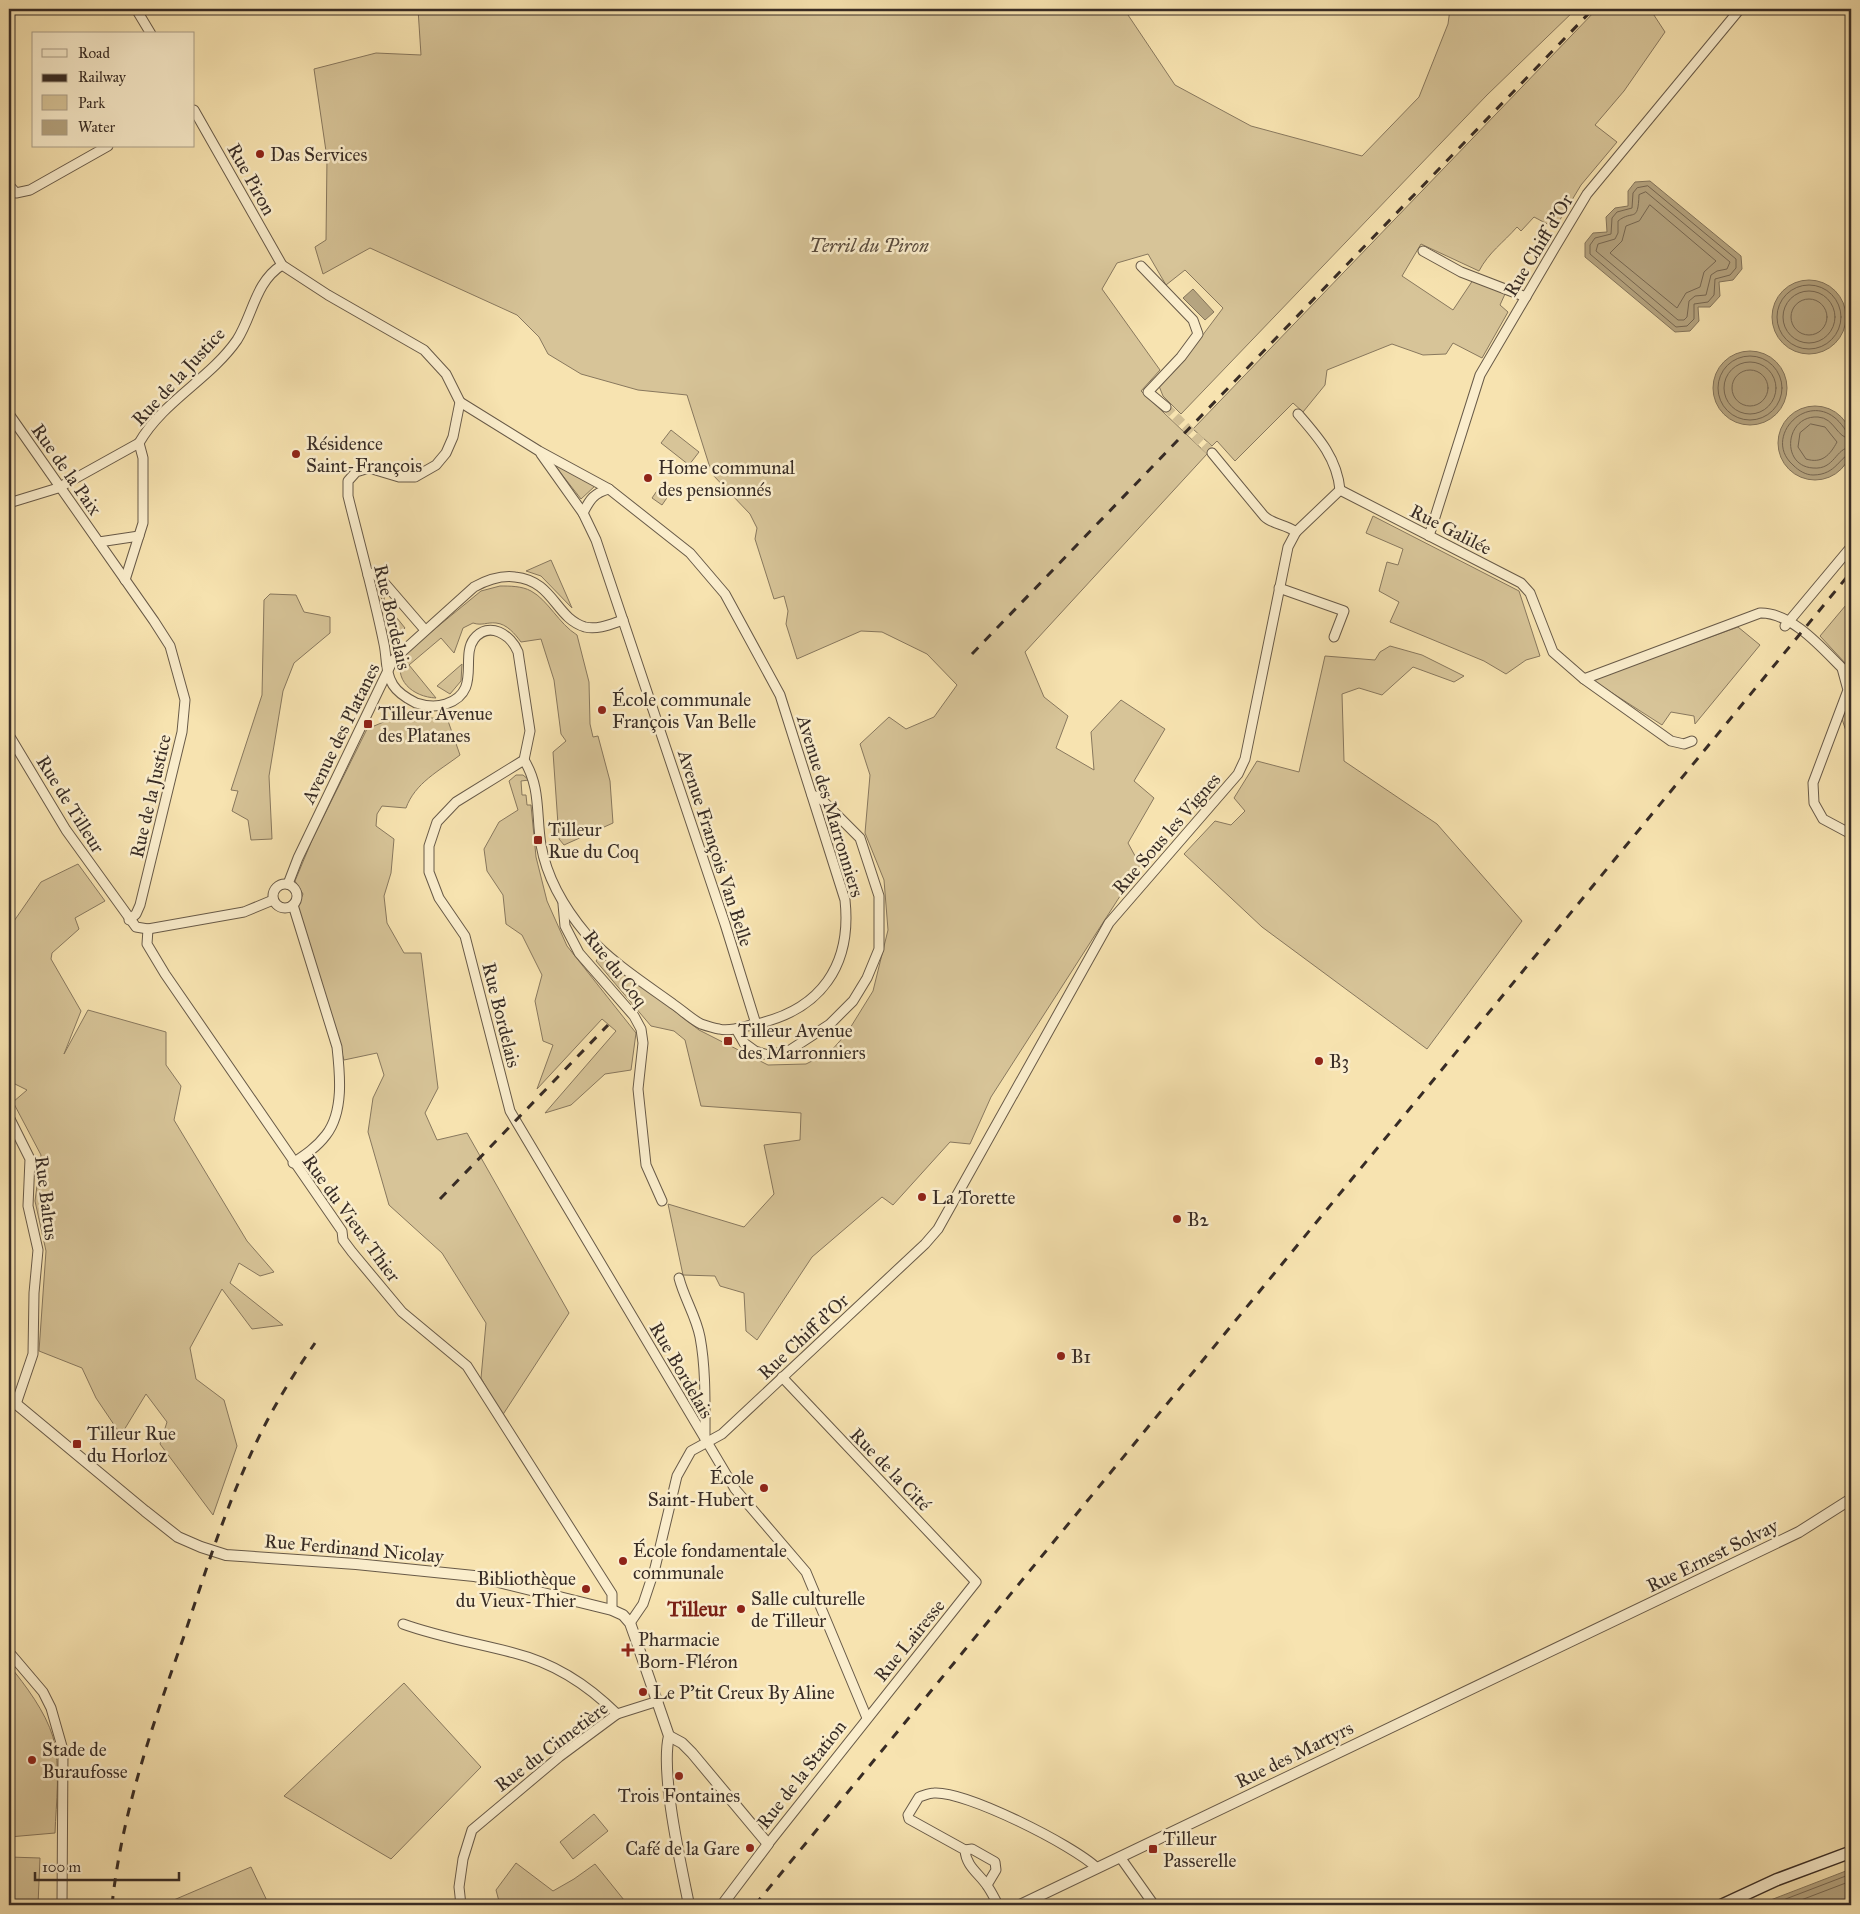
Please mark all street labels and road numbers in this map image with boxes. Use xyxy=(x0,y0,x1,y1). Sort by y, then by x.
street label: Rue Piron xyxy=(222,139,281,219)
street label: Rue Chiff d'Or xyxy=(1499,189,1578,301)
street label: Rue de la Justice xyxy=(127,322,231,431)
street label: Rue de la Paix xyxy=(27,419,107,520)
street label: Rue Galilée xyxy=(1406,499,1495,560)
street label: Rue Bordelais xyxy=(369,562,416,672)
street label: Avenue des Platanes xyxy=(296,659,384,808)
street label: Avenue des Marronniers xyxy=(792,712,869,900)
street label: Rue de la Justice xyxy=(125,732,177,860)
street label: Avenue François Van Belle xyxy=(673,746,758,949)
street label: Rue de Tilleur xyxy=(32,751,110,858)
street label: Rue Sous les Vignes xyxy=(1107,768,1226,899)
street label: Rue du Coq xyxy=(578,925,653,1013)
street label: Rue Bordelais xyxy=(477,960,526,1070)
street label: Rue du Vieux Thier xyxy=(298,1150,406,1287)
street label: Rue Baltus xyxy=(30,1155,63,1242)
street label: Rue Chiff d'Or xyxy=(753,1288,854,1384)
street label: Rue Bordelais xyxy=(645,1318,718,1423)
street label: Rue de la Cité xyxy=(845,1423,936,1516)
street label: Rue Ernest Solvay xyxy=(1643,1513,1783,1597)
street label: Rue Ferdinand Nicolay xyxy=(263,1529,446,1568)
street label: Rue Lairesse xyxy=(869,1594,950,1686)
street label: Rue du Cimetière xyxy=(490,1696,612,1796)
street label: Rue de la Station xyxy=(752,1715,851,1833)
street label: Rue des Martyrs xyxy=(1232,1716,1357,1793)

